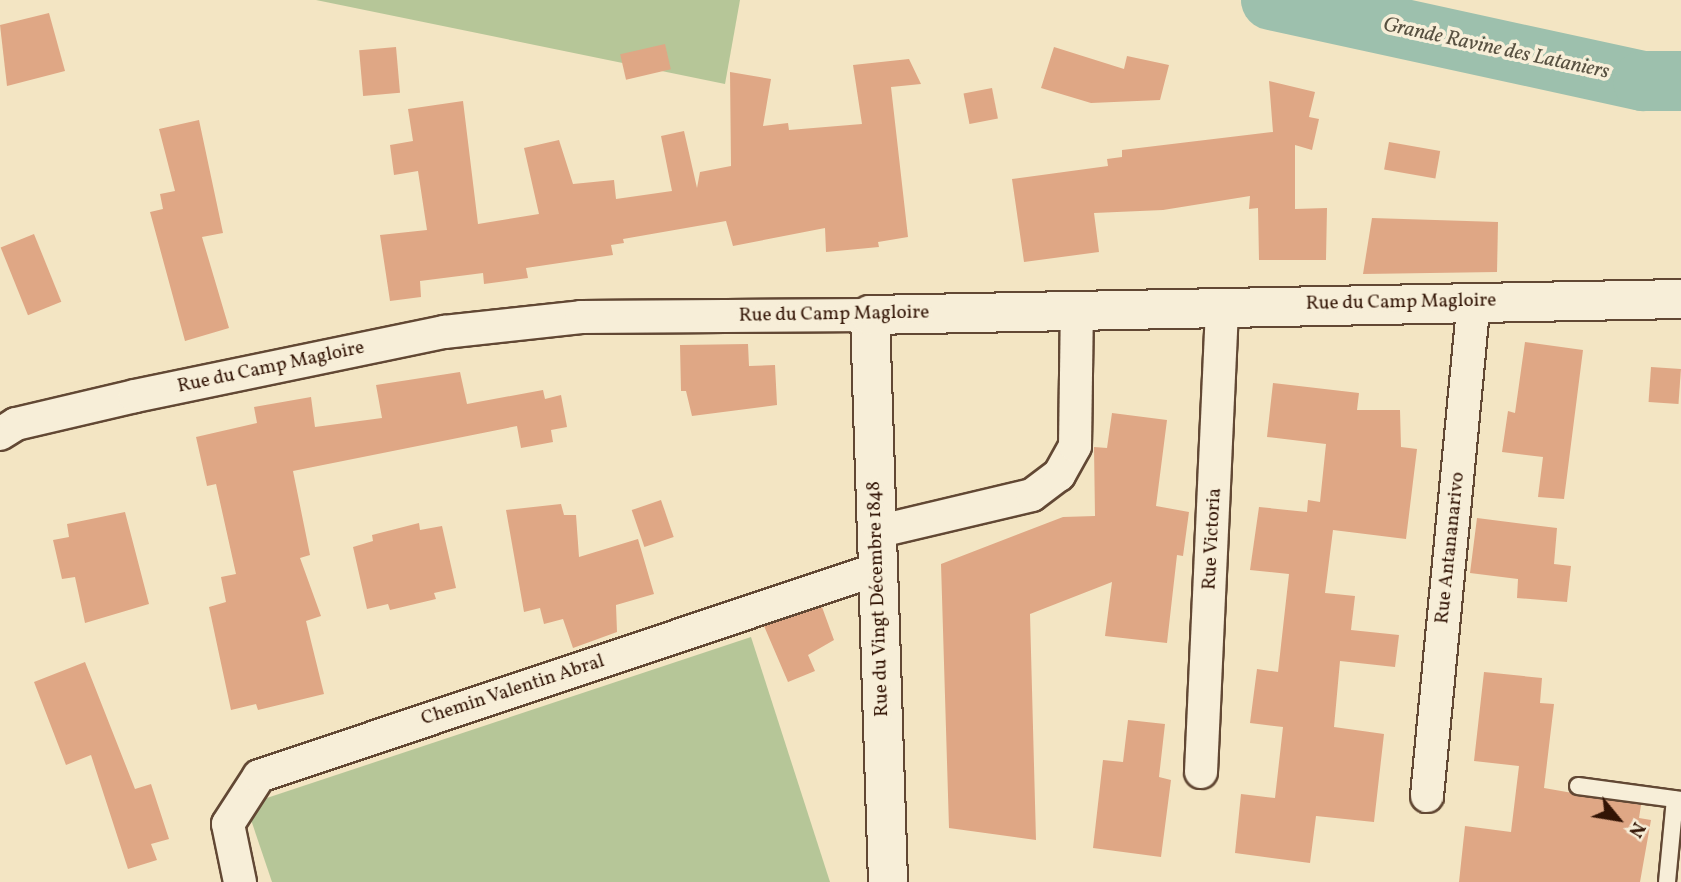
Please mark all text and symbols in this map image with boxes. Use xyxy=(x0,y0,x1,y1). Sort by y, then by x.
water label: Grande Ravine des Lataniers xyxy=(1381,13,1611,85)
street label: Rue du Camp Magloire xyxy=(1306,290,1496,316)
street label: Rue du Camp Magloire xyxy=(739,302,929,328)
street label: Rue du Camp Magloire xyxy=(175,337,367,399)
street label: Rue Antananarivo xyxy=(1432,471,1470,625)
street label: Rue du Vingt Décembre 1848 xyxy=(863,480,895,718)
street label: Rue Victoria xyxy=(1199,487,1227,591)
street label: Chemin Valentin Abral xyxy=(418,651,608,731)
north arrow xyxy=(1583,784,1653,854)
text: N xyxy=(1621,817,1651,842)

